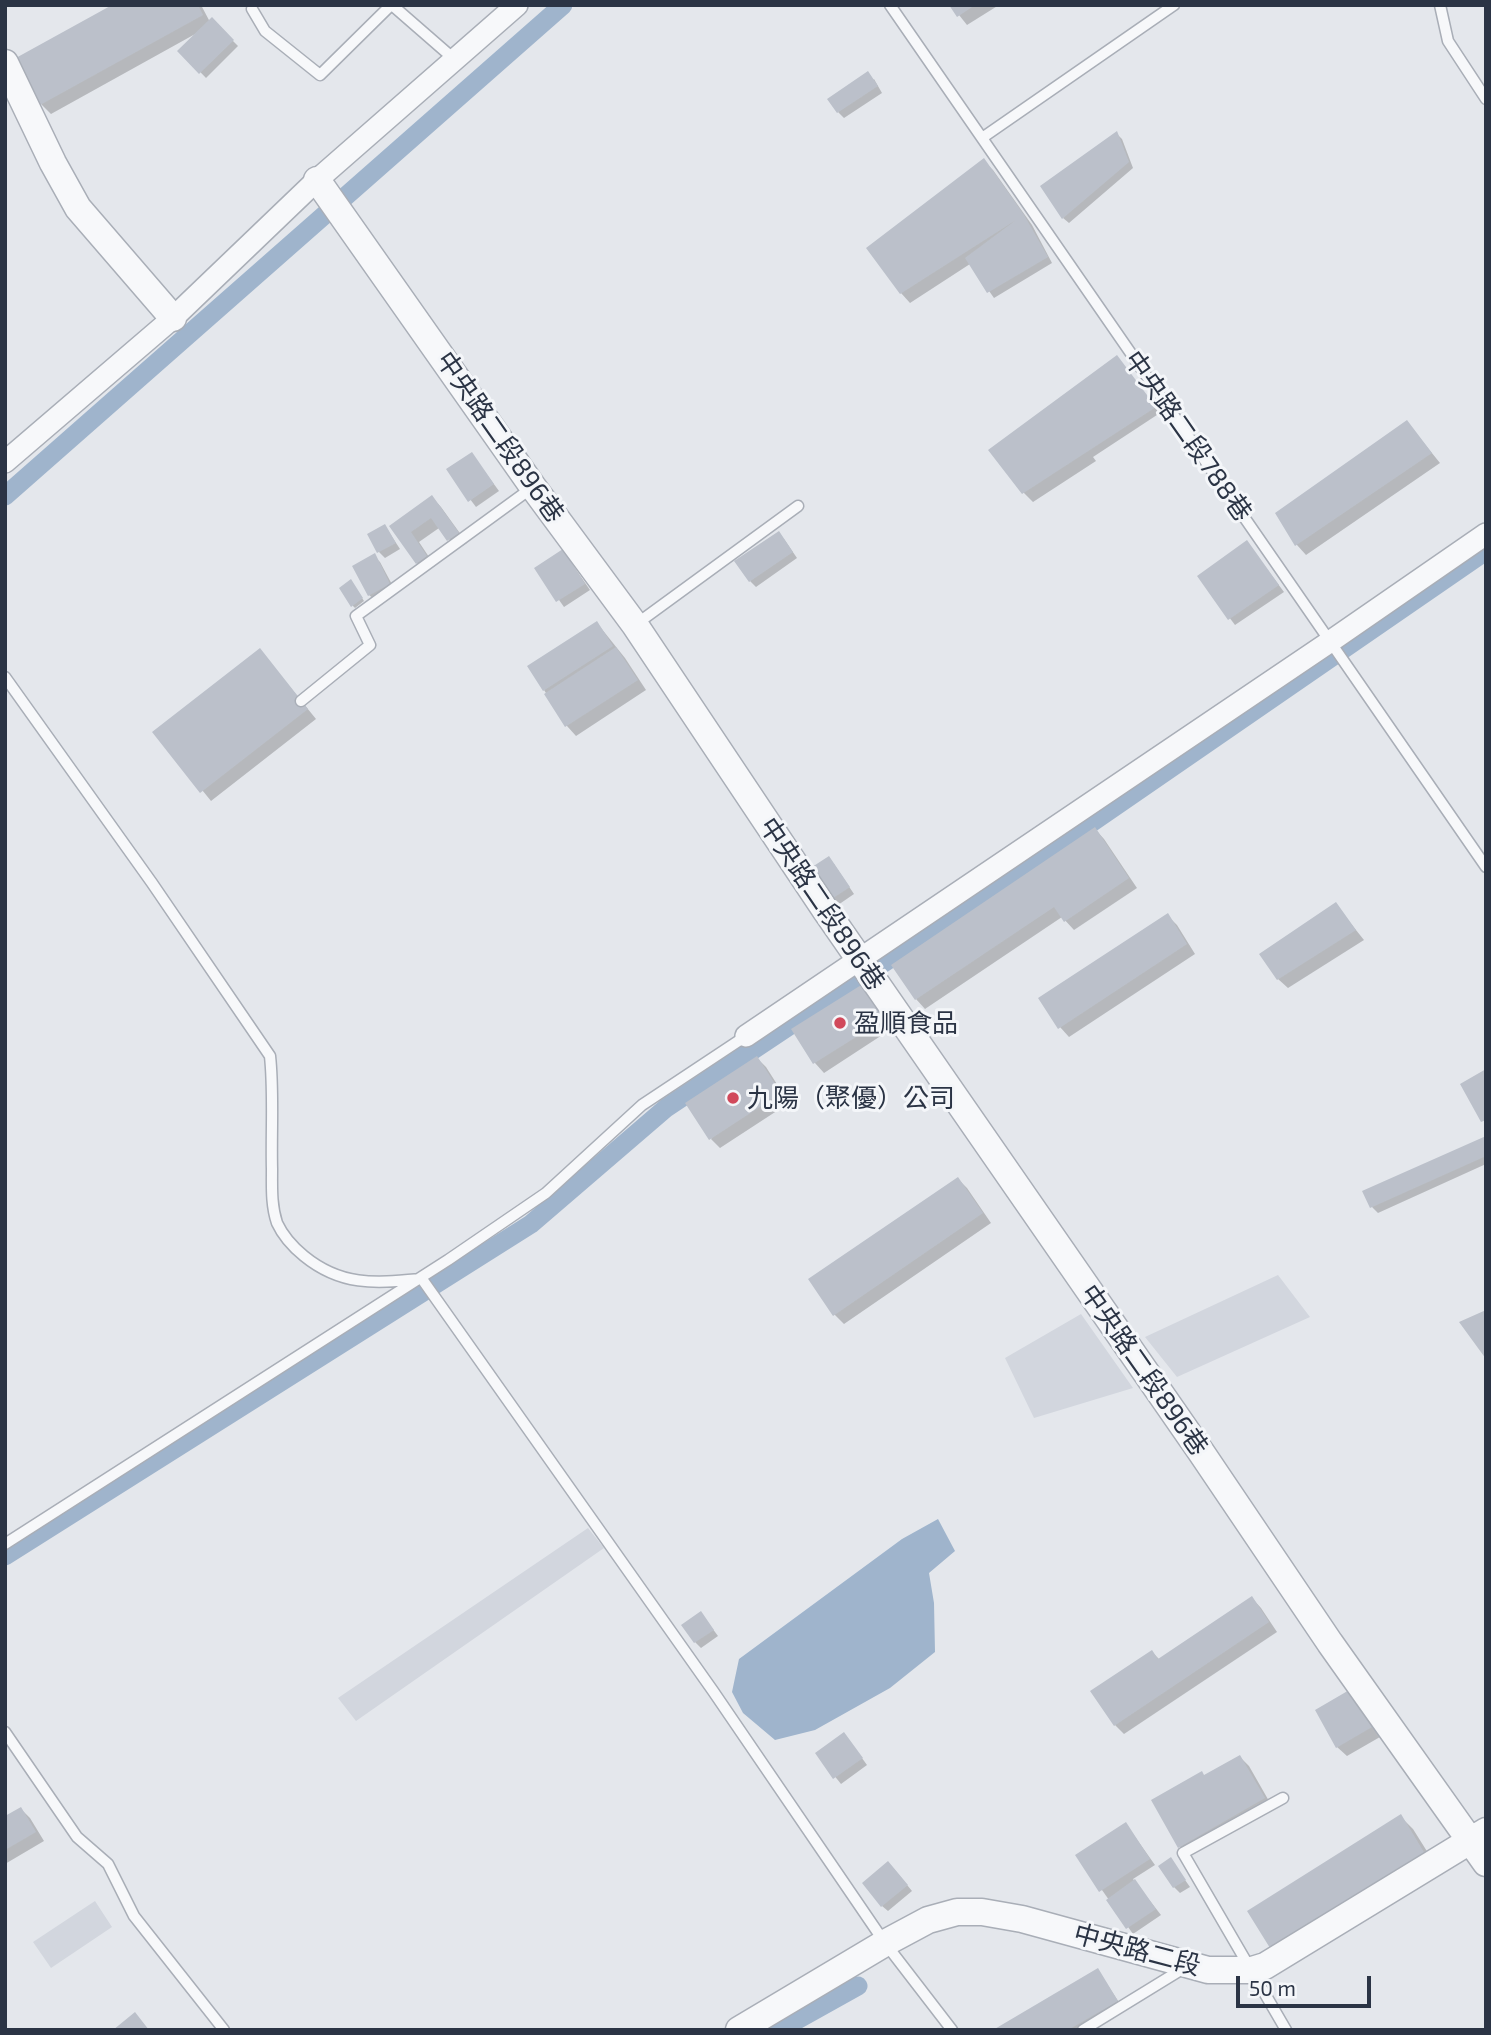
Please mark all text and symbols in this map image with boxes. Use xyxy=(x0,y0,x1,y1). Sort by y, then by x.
street label: 中央路二段788巷 xyxy=(1118,345,1258,527)
street label: 中央路二段896巷 xyxy=(429,346,571,528)
street label: 中央路二段896巷 xyxy=(753,812,891,996)
place label: 盈順食品 xyxy=(854,1007,958,1039)
marker: 盈順食品 xyxy=(832,1015,848,1031)
place label: 九陽（聚優）公司 xyxy=(747,1082,955,1114)
marker: 九陽（聚優）公司 xyxy=(725,1090,741,1106)
street label: 中央路二段896巷 xyxy=(1073,1279,1215,1461)
street label: 中央路二段 xyxy=(1070,1918,1204,1982)
scale bar xyxy=(1239,1962,1374,2006)
text: 50 m xyxy=(1249,1975,1296,2000)

